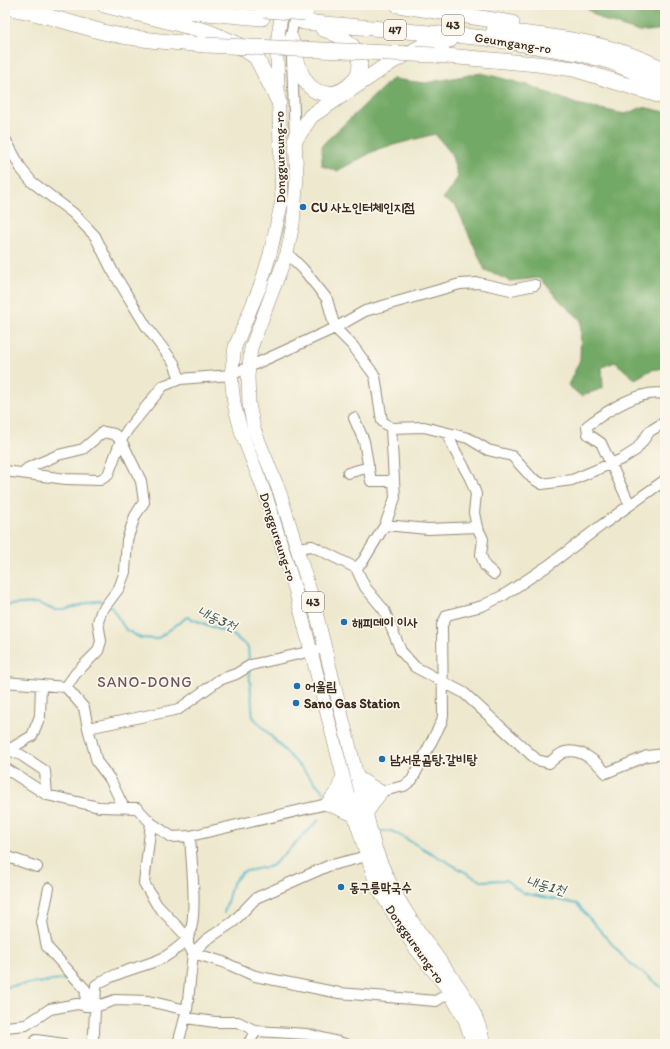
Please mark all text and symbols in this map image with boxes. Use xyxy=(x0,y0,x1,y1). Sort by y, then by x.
road number: 43 xyxy=(442,15,464,35)
road number: 47 xyxy=(384,20,406,40)
street label: Geumgang-ro xyxy=(474,30,553,57)
street label: Donggureung-ro xyxy=(272,110,288,203)
place label: CU 사노인터체인지점 xyxy=(311,200,415,215)
marker: CU 사노인터체인지점 xyxy=(298,202,308,212)
street label: Donggureung-ro xyxy=(257,491,299,584)
road number: 43 xyxy=(302,592,324,612)
water label: 내동3천 xyxy=(195,603,241,636)
place label: 해피데이 이사 xyxy=(352,615,418,630)
marker: 해피데이 이사 xyxy=(339,617,349,627)
district label: SANO-DONG xyxy=(97,673,193,691)
place label: 어울림 xyxy=(305,679,337,694)
marker: 어울림 xyxy=(292,681,302,691)
place label: Sano Gas Station xyxy=(304,696,401,711)
marker: Sano Gas Station xyxy=(291,698,301,708)
place label: 남서문곰탕.갈비탕 xyxy=(390,752,478,767)
marker: 남서문곰탕.갈비탕 xyxy=(377,754,387,764)
water label: 내동1천 xyxy=(524,873,569,900)
place label: 동구릉막국수 xyxy=(349,880,412,895)
marker: 동구릉막국수 xyxy=(336,882,346,892)
street label: Donggureung-ro xyxy=(382,902,448,986)

